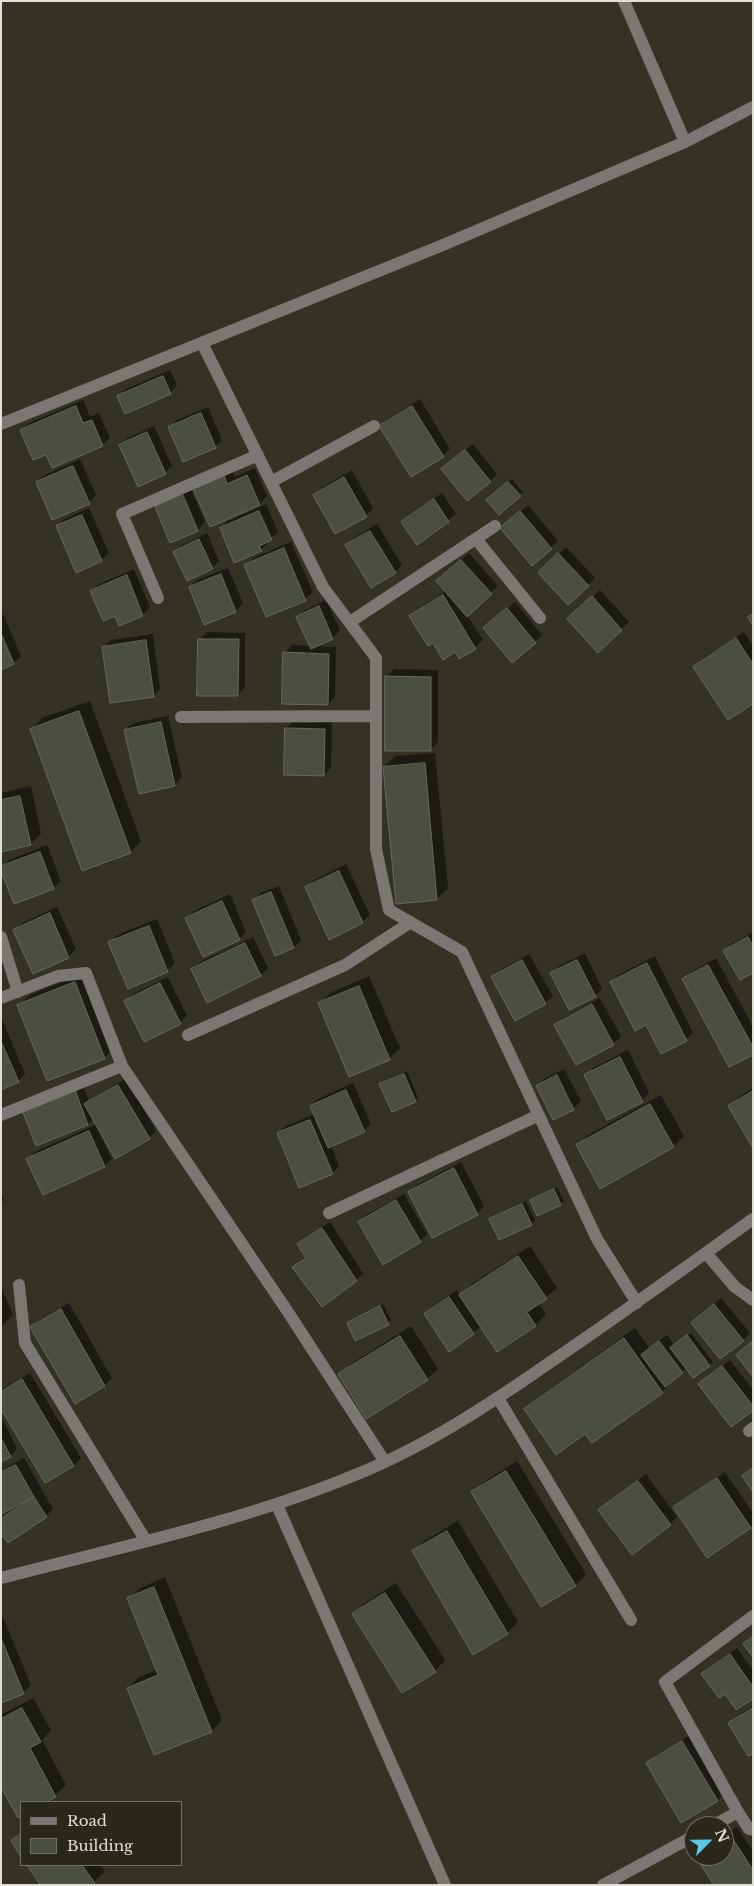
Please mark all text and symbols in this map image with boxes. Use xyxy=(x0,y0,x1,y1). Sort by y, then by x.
legend xyxy=(20,1801,182,1866)
text: Road xyxy=(67,1811,107,1830)
north arrow xyxy=(684,1816,734,1866)
text: N xyxy=(711,1826,733,1845)
text: Building xyxy=(67,1836,133,1855)

